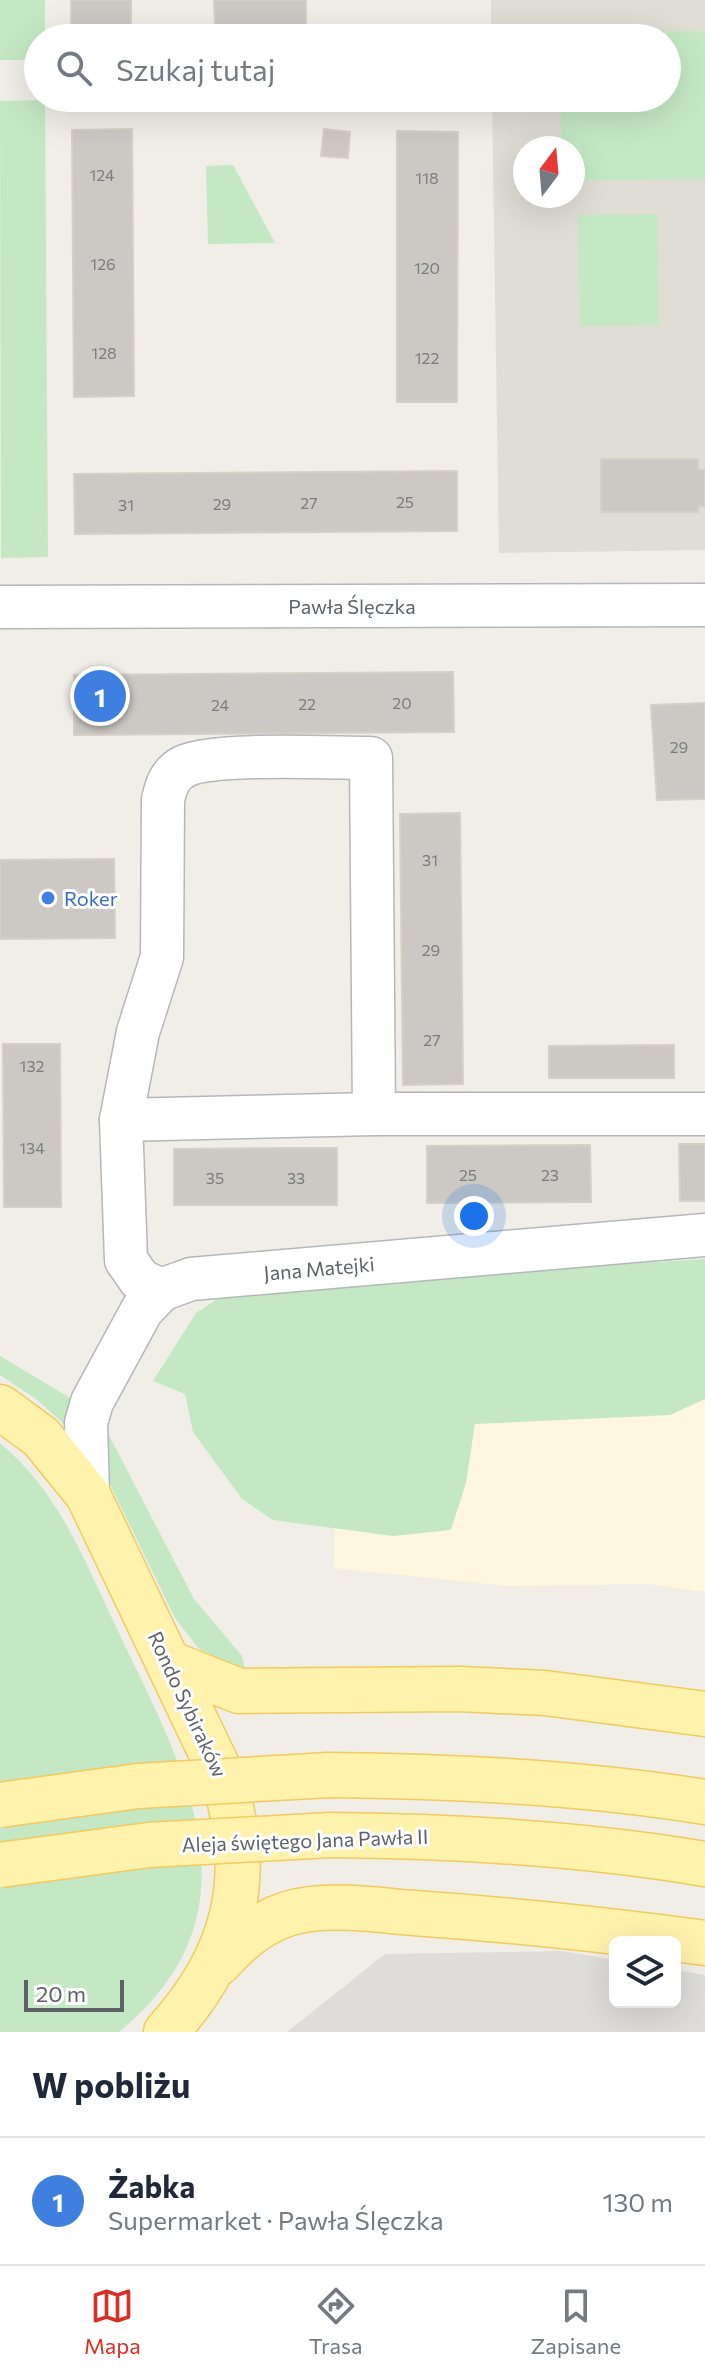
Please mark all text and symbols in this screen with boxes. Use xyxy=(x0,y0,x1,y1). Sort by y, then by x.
search box xyxy=(24,24,681,112)
icon: search xyxy=(52,46,96,90)
text: Szukaj tutaj xyxy=(116,50,275,87)
north arrow xyxy=(513,136,585,208)
house number: 124 xyxy=(89,165,115,184)
house number: 118 xyxy=(415,168,439,187)
house number: 126 xyxy=(90,254,116,273)
house number: 120 xyxy=(414,258,440,277)
house number: 128 xyxy=(91,343,117,362)
house number: 122 xyxy=(415,348,439,367)
house number: 25 xyxy=(396,492,414,511)
house number: 27 xyxy=(300,493,318,512)
house number: 29 xyxy=(213,494,231,513)
house number: 31 xyxy=(118,495,134,514)
street label: Pawła Ślęczka xyxy=(288,594,416,618)
pin: 1 xyxy=(74,666,126,726)
house number: 20 xyxy=(392,693,412,712)
house number: 22 xyxy=(298,694,316,713)
house number: 24 xyxy=(211,695,229,714)
house number: 29 xyxy=(670,737,688,756)
house number: 31 xyxy=(422,850,438,869)
place label: Roker xyxy=(64,886,118,910)
marker: Roker xyxy=(39,889,57,907)
house number: 29 xyxy=(422,940,440,959)
house number: 27 xyxy=(423,1030,441,1049)
house number: 132 xyxy=(20,1056,45,1075)
house number: 134 xyxy=(19,1138,45,1157)
house number: 25 xyxy=(459,1165,477,1184)
house number: 23 xyxy=(541,1165,559,1184)
house number: 35 xyxy=(206,1168,224,1187)
house number: 33 xyxy=(287,1168,305,1187)
your location xyxy=(454,1196,494,1236)
street label: Jana Matejki xyxy=(263,1251,375,1285)
street label: Rondo Sybiraków xyxy=(144,1627,232,1781)
street label: Aleja świętego Jana Pawła II xyxy=(181,1824,429,1856)
map controls xyxy=(609,1936,681,2008)
button: layers xyxy=(609,1936,681,2008)
scale bar xyxy=(24,1976,124,2012)
text: 20 m xyxy=(36,1980,86,2007)
text: W pobliżu xyxy=(32,2063,190,2105)
text: Żabka xyxy=(108,2167,195,2204)
text: 1 xyxy=(52,2186,64,2217)
text: 130 m xyxy=(602,2186,673,2217)
text: Supermarket · Pawła Ślęczka xyxy=(108,2204,444,2235)
tab: Mapa xyxy=(84,2284,141,2359)
tab: Trasa xyxy=(309,2284,363,2359)
tab: Zapisane xyxy=(530,2284,621,2359)

